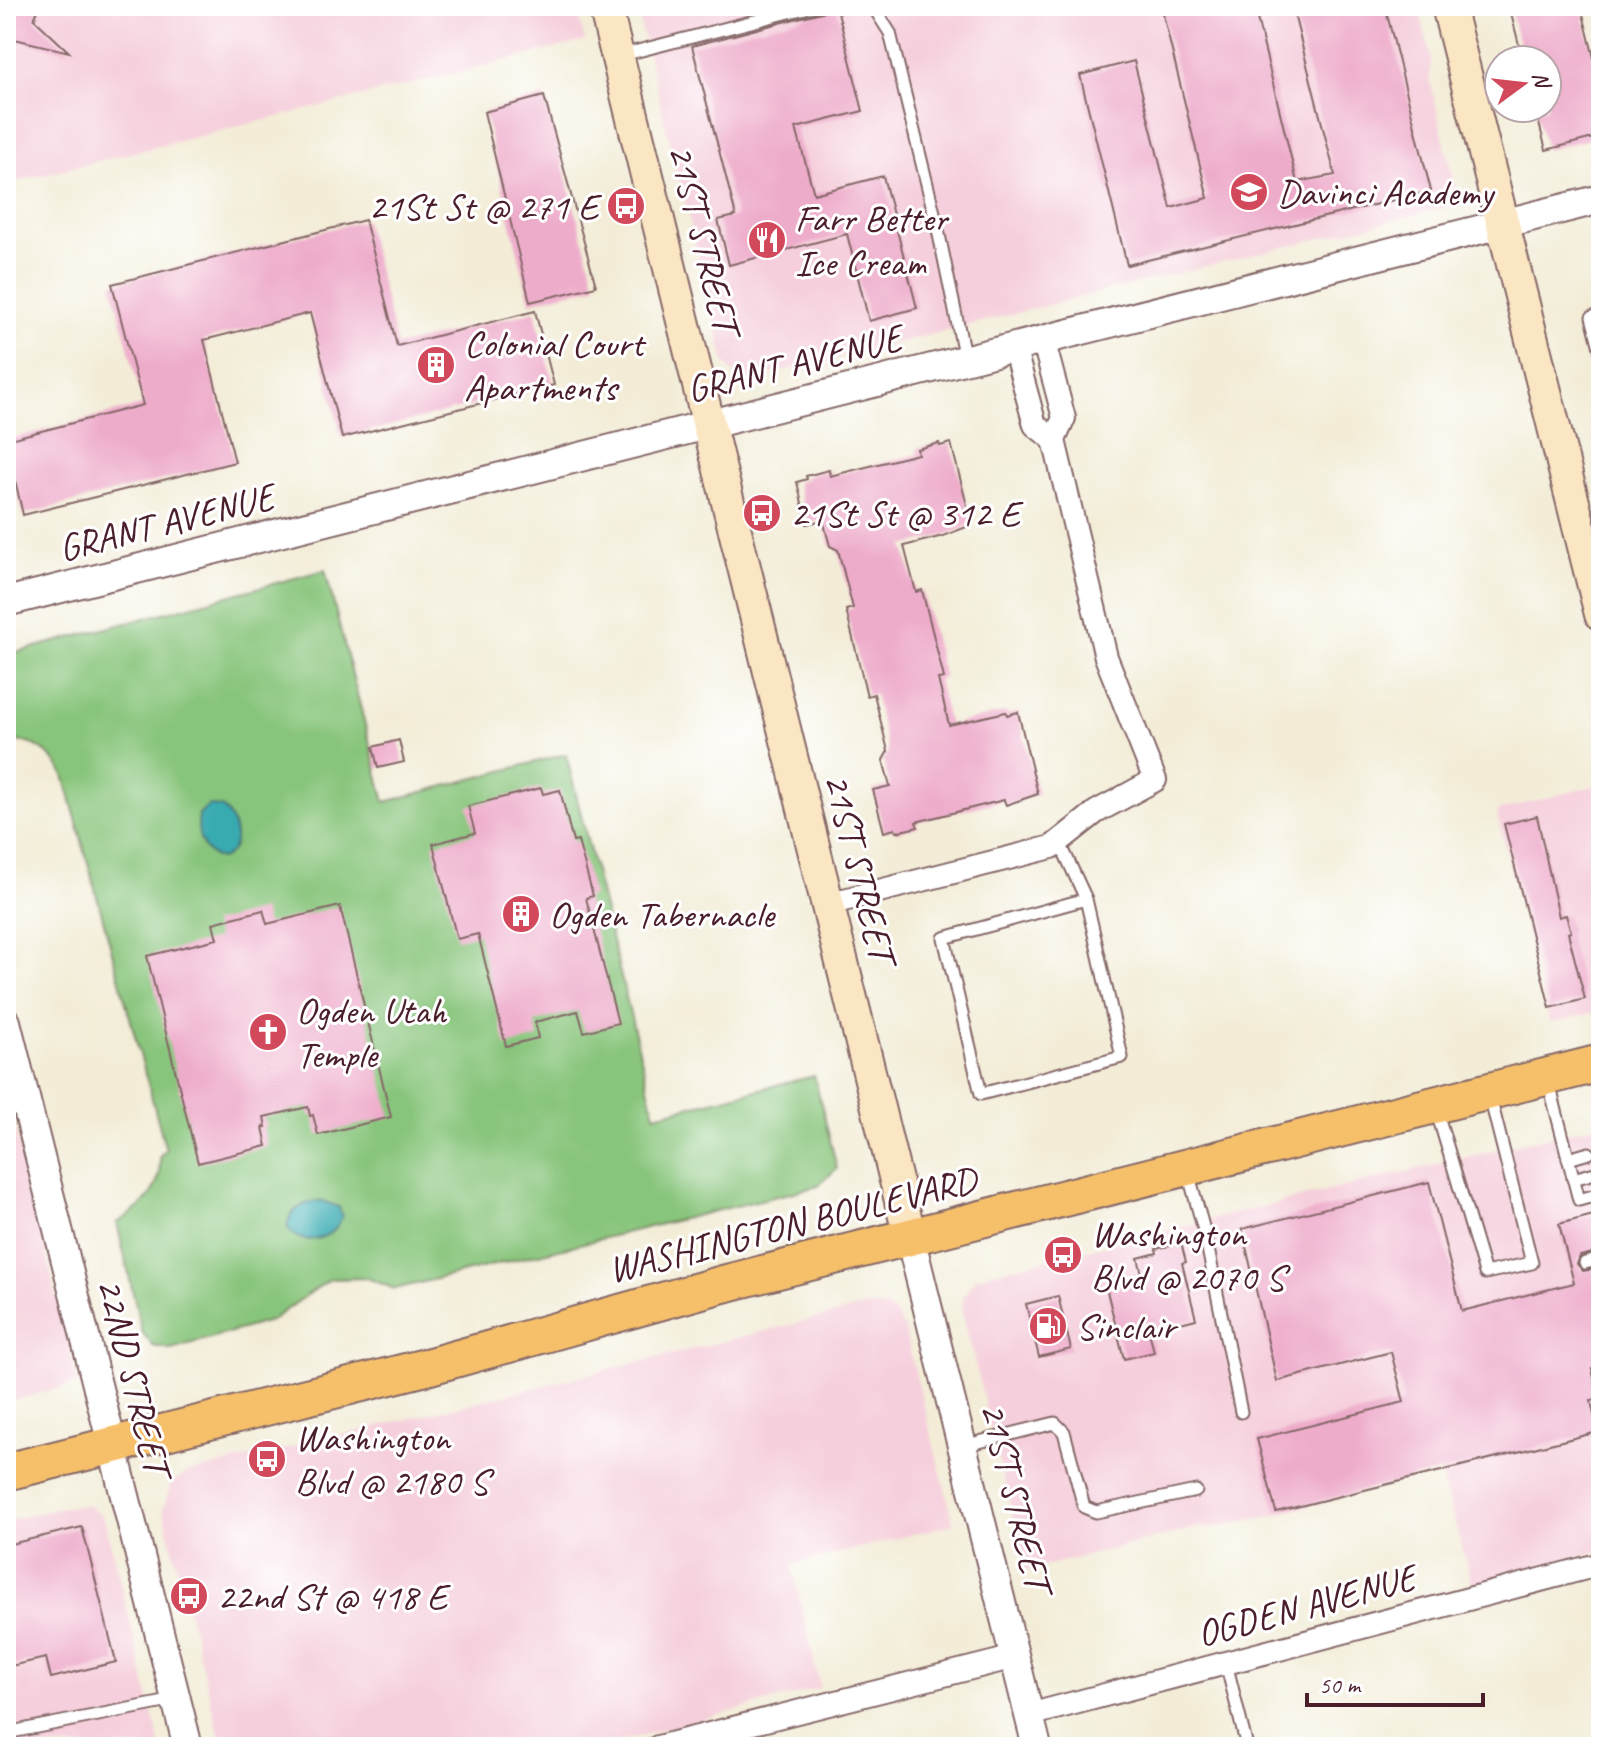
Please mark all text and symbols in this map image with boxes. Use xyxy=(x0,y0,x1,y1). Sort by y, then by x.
north arrow xyxy=(1483,44,1563,124)
text: N xyxy=(1526,69,1558,93)
street label: 21ST STREET xyxy=(657,139,752,346)
place label: Davinci Academy xyxy=(1277,169,1496,216)
school or university icon: Davinci Academy xyxy=(1228,171,1270,213)
place label: 21St St @ 271 E xyxy=(368,183,603,230)
bus stop icon: 21St St @ 271 E xyxy=(605,185,647,227)
place label: Farr Better Ice Cream xyxy=(795,195,950,286)
restaurant icon: Farr Better Ice Cream xyxy=(746,219,788,261)
street label: GRANT AVENUE xyxy=(682,313,912,413)
place label: Colonial Court Apartments xyxy=(464,320,647,411)
building icon: Colonial Court Apartments xyxy=(415,344,457,386)
street label: GRANT AVENUE xyxy=(54,472,284,572)
place label: 21St St @ 312 E xyxy=(790,490,1025,537)
bus stop icon: 21St St @ 312 E xyxy=(741,492,783,534)
street label: 21ST STREET xyxy=(813,768,908,975)
place label: Ogden Tabernacle xyxy=(549,891,776,938)
building icon: Ogden Tabernacle xyxy=(500,893,542,935)
place label: Ogden Utah Temple xyxy=(296,987,448,1078)
church icon: Ogden Utah Temple xyxy=(247,1011,289,1053)
street label: WASHINGTON BOULEVARD xyxy=(603,1155,984,1293)
place label: Washington Blvd @ 2070 S xyxy=(1091,1210,1291,1301)
bus stop icon: Washington Blvd @ 2070 S xyxy=(1042,1234,1084,1276)
street label: 22ND STREET xyxy=(86,1273,183,1488)
place label: Sinclair xyxy=(1076,1303,1180,1350)
fuel station icon: Sinclair xyxy=(1027,1305,1069,1347)
street label: 21ST STREET xyxy=(969,1397,1064,1604)
place label: Washington Blvd @ 2180 S xyxy=(295,1414,495,1505)
bus stop icon: Washington Blvd @ 2180 S xyxy=(246,1438,288,1480)
street label: OGDEN AVENUE xyxy=(1192,1552,1426,1657)
place label: 22nd St @ 418 E xyxy=(217,1573,452,1620)
bus stop icon: 22nd St @ 418 E xyxy=(168,1575,210,1617)
scale bar xyxy=(1307,1657,1483,1707)
text: 50 m xyxy=(1319,1670,1362,1700)

